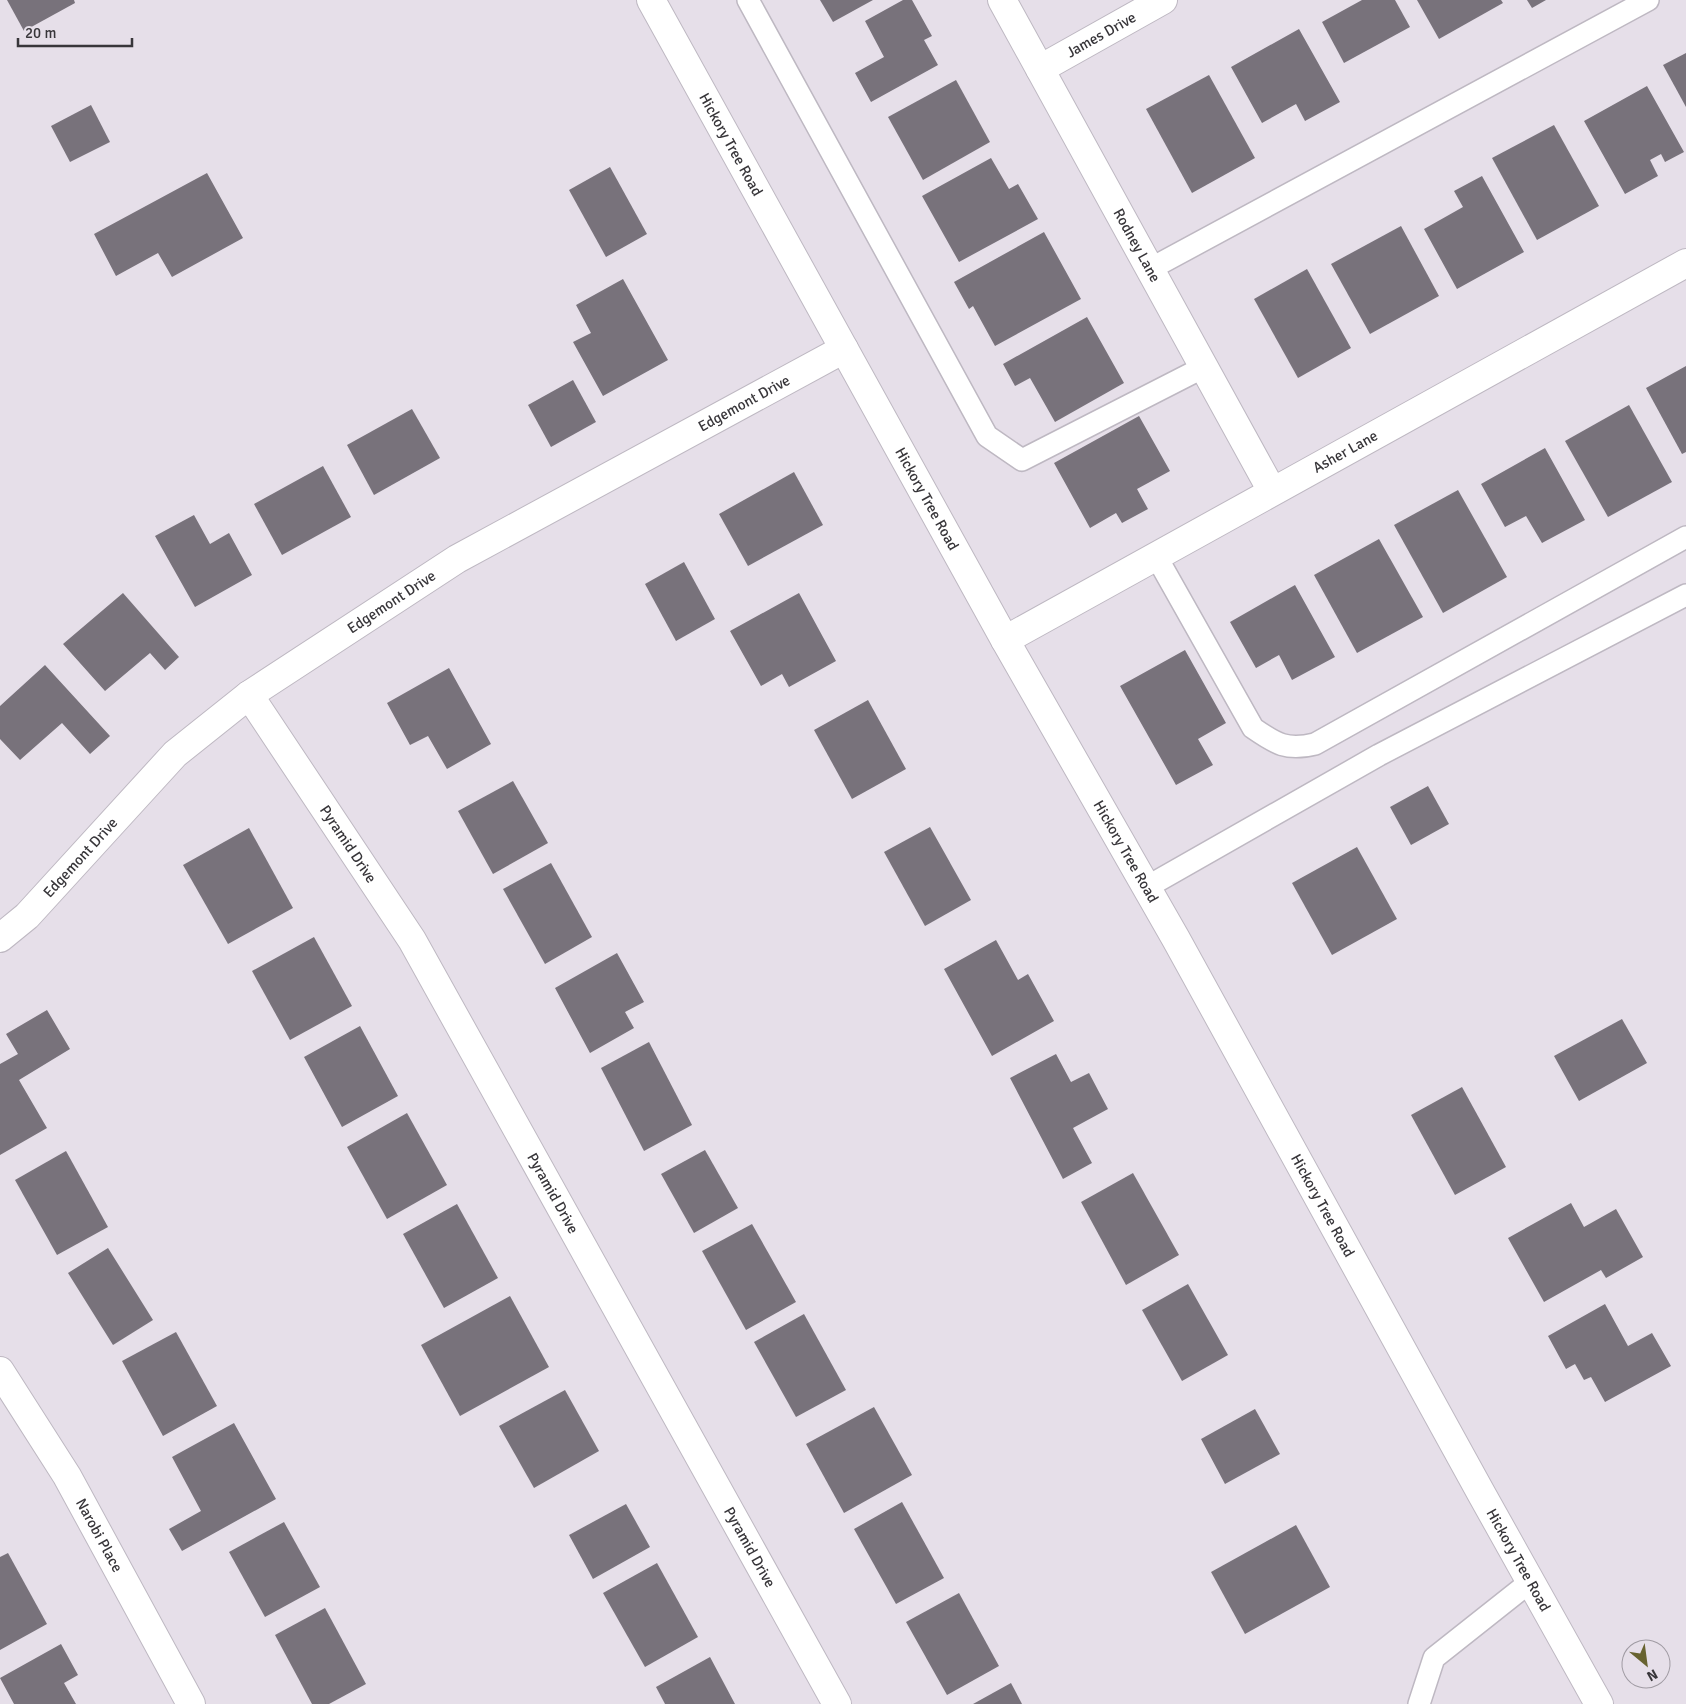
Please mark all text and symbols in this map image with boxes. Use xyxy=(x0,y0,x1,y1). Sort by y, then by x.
street label: James Drive xyxy=(1063,8,1139,61)
scale bar xyxy=(18,15,131,47)
text: 20 m xyxy=(25,24,56,42)
street label: Hickory Tree Road xyxy=(695,90,767,199)
street label: Rodney Lane xyxy=(1109,205,1164,285)
street label: Edgemont Drive xyxy=(695,371,793,435)
street label: Asher Lane xyxy=(1310,426,1381,477)
street label: Hickory Tree Road xyxy=(891,444,963,553)
street label: Edgemont Drive xyxy=(344,567,439,637)
street label: Hickory Tree Road xyxy=(1090,797,1162,906)
street label: Pyramid Drive xyxy=(316,802,380,886)
street label: Edgemont Drive xyxy=(39,814,121,901)
street label: Pyramid Drive xyxy=(523,1150,582,1237)
street label: Hickory Tree Road xyxy=(1287,1151,1358,1260)
street label: Narobi Place xyxy=(72,1495,127,1575)
street label: Pyramid Drive xyxy=(720,1504,779,1591)
street label: Hickory Tree Road xyxy=(1483,1505,1554,1615)
north arrow xyxy=(1621,1639,1671,1689)
text: N xyxy=(1644,1665,1660,1685)

